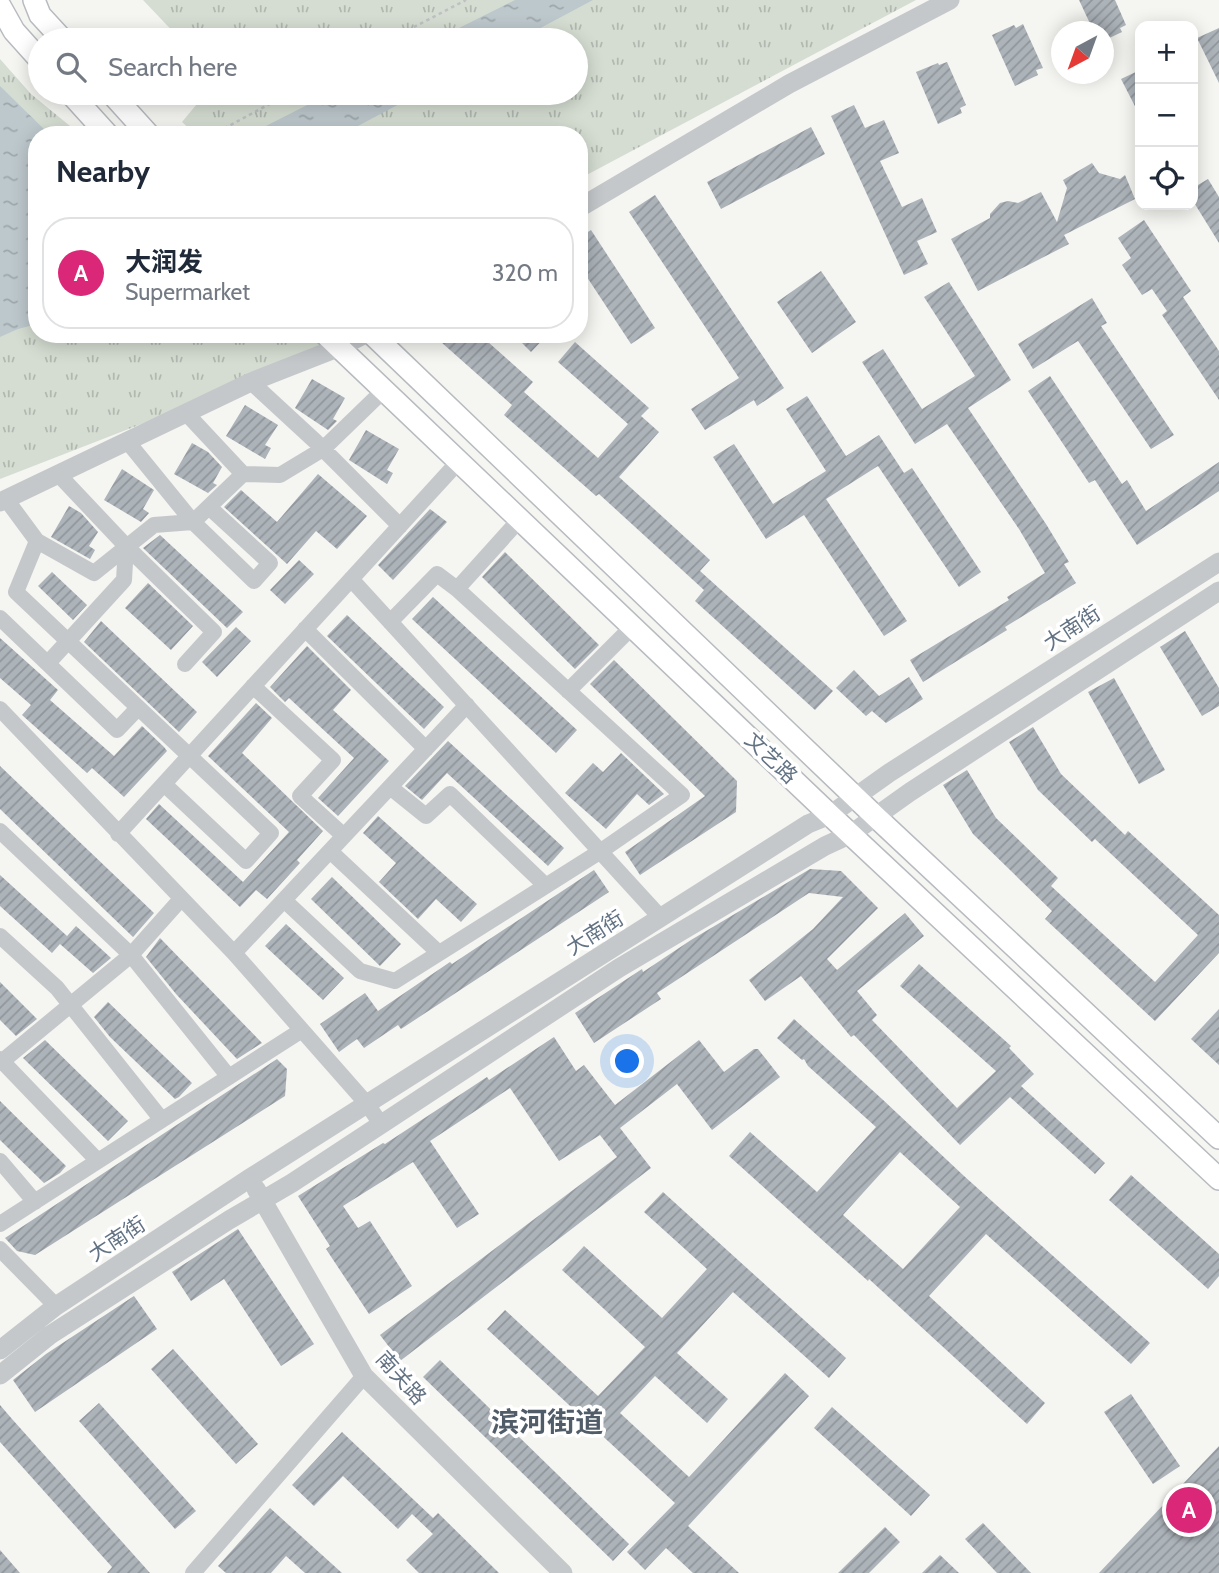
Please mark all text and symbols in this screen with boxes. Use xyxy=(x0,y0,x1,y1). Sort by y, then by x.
north arrow xyxy=(1051,21,1114,84)
map controls xyxy=(1135,21,1198,210)
button: + xyxy=(1135,21,1198,84)
search box xyxy=(28,28,588,105)
icon: search xyxy=(52,48,90,86)
text: Search here xyxy=(108,51,237,83)
button: − xyxy=(1135,84,1198,147)
button: locate xyxy=(1135,147,1198,210)
text: Nearby xyxy=(56,153,150,190)
text: 大润发 xyxy=(125,246,203,278)
text: A xyxy=(74,259,88,287)
text: 320 m xyxy=(492,259,558,287)
text: Supermarket xyxy=(125,278,250,306)
street label: 大南街 xyxy=(1039,600,1105,655)
street label: 文艺路 xyxy=(740,727,803,789)
street label: 大南街 xyxy=(561,905,628,960)
your location xyxy=(610,1044,644,1078)
street label: 大南街 xyxy=(84,1211,150,1266)
street label: 南关路 xyxy=(371,1346,432,1409)
district label: 滨河街道 xyxy=(491,1405,603,1439)
pin: A xyxy=(1166,1484,1212,1536)

